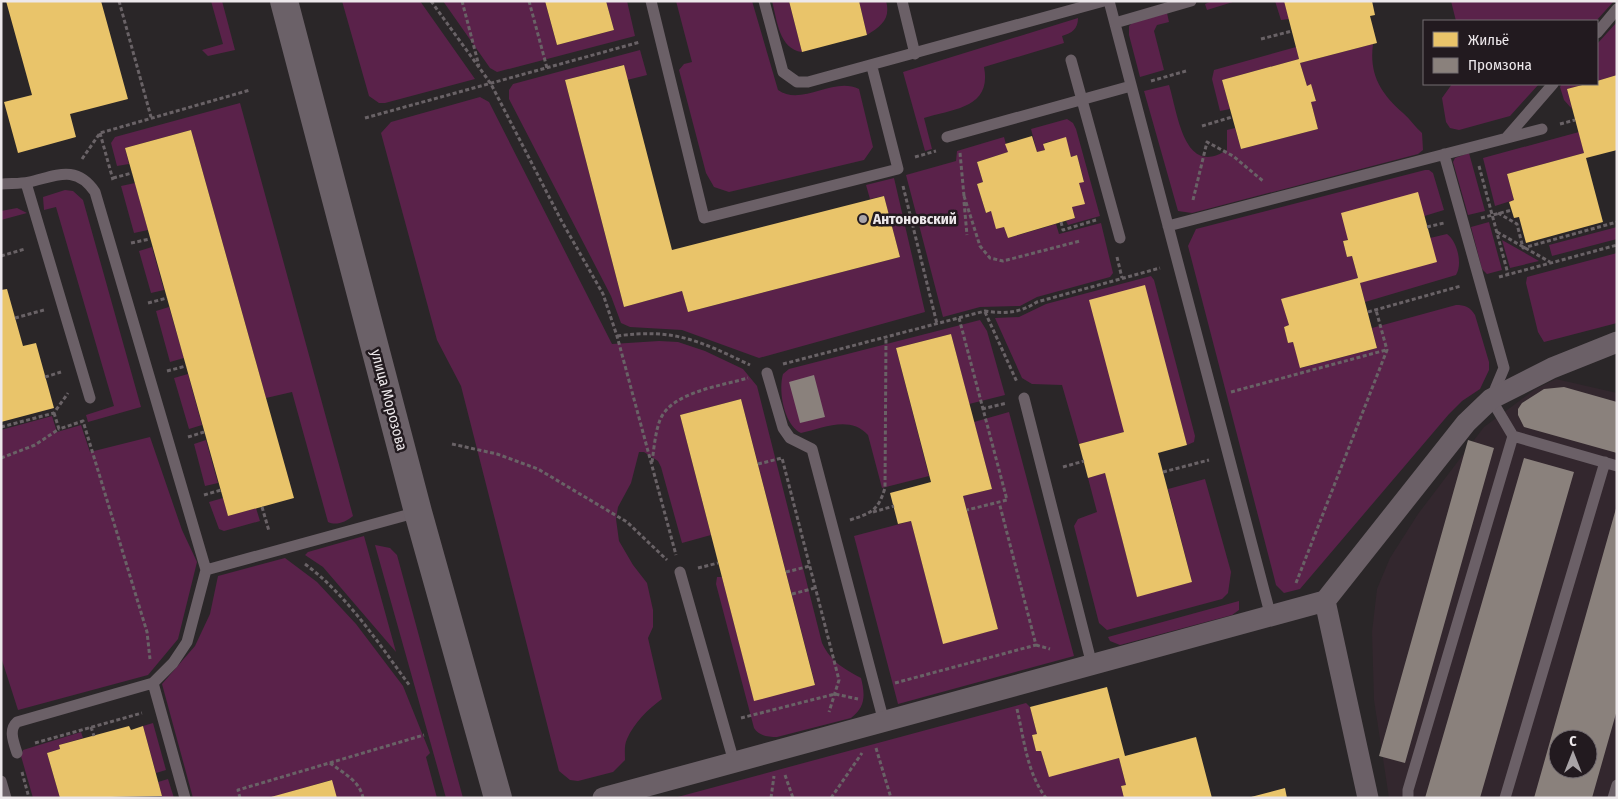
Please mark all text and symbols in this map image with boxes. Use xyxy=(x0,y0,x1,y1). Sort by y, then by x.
legend xyxy=(1423,20,1598,85)
text: Жильё xyxy=(1468,31,1509,49)
text: Промзона xyxy=(1468,56,1532,74)
place label: Антоновский xyxy=(872,210,957,228)
marker: Антоновский xyxy=(857,213,869,225)
street label: улица Морозова xyxy=(367,347,411,453)
north arrow xyxy=(1548,729,1598,779)
text: С xyxy=(1569,733,1577,750)

